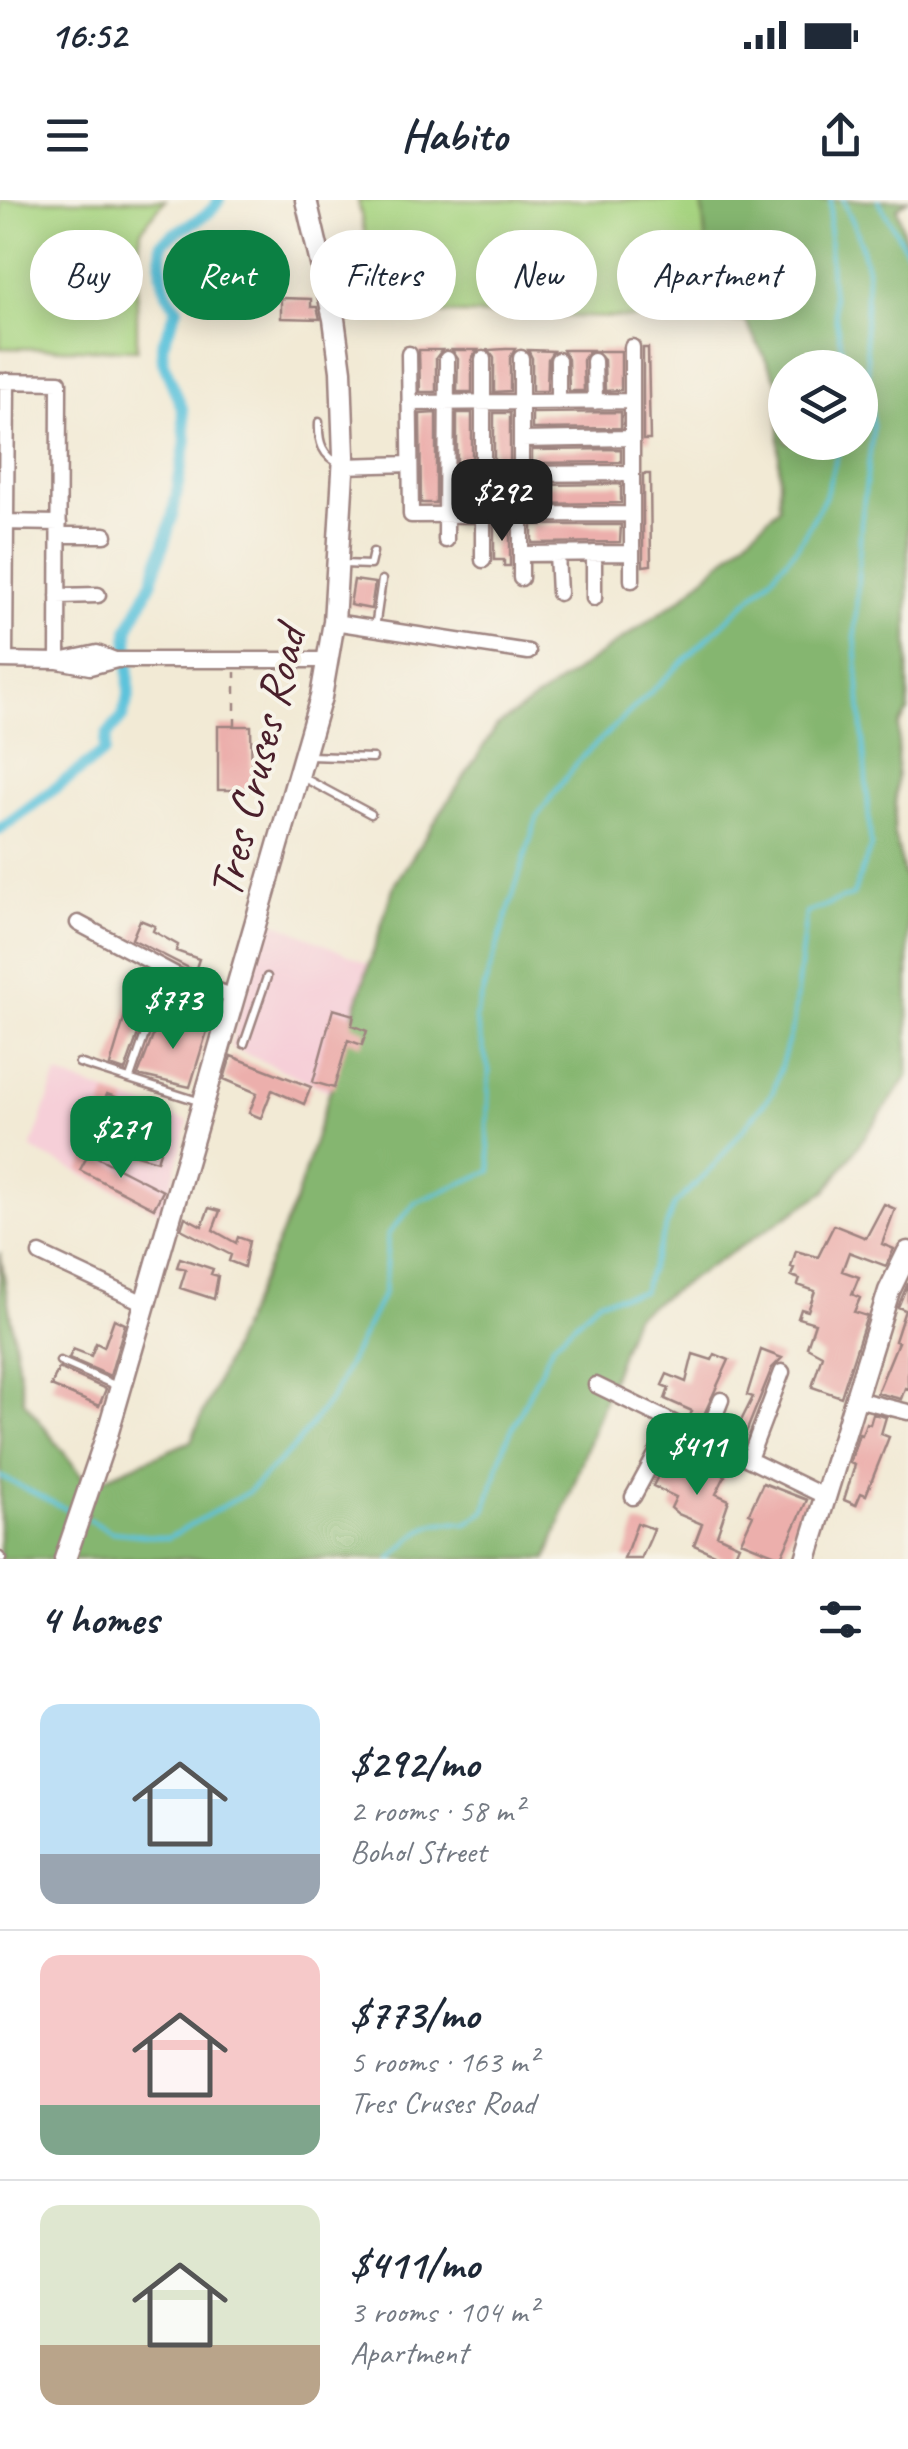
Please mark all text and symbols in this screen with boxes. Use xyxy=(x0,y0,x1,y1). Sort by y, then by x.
text: 16:52 xyxy=(50,12,126,59)
text: Habito xyxy=(401,107,507,164)
icon: menu xyxy=(40,108,95,163)
icon: share xyxy=(813,108,868,163)
chip: Buy xyxy=(30,230,143,320)
chip: Rent xyxy=(163,230,290,320)
chip: Filters xyxy=(310,230,456,320)
chip: New xyxy=(476,230,597,320)
chip: Apartment xyxy=(617,230,816,320)
map controls xyxy=(768,350,878,460)
button: layers xyxy=(768,350,878,460)
pin: $292 xyxy=(443,459,561,544)
text: $292 xyxy=(473,471,531,512)
street label: Tres Cruses Road xyxy=(194,614,321,904)
pin: $773 xyxy=(114,967,232,1052)
text: $773 xyxy=(144,979,202,1020)
pin: $271 xyxy=(62,1096,180,1181)
text: $271 xyxy=(92,1108,150,1149)
pin: $411 xyxy=(638,1413,756,1498)
text: $411 xyxy=(668,1425,726,1466)
icon: filters xyxy=(813,1592,868,1647)
text: 4 homes xyxy=(40,1593,159,1646)
text: $292/mo xyxy=(350,1737,479,1790)
icon: home xyxy=(120,1744,240,1864)
text: 2 rooms · 58 m² xyxy=(350,1790,523,1831)
text: Bohol Street xyxy=(350,1831,486,1872)
text: $773/mo xyxy=(350,1988,479,2041)
icon: home xyxy=(120,1995,240,2115)
text: 5 rooms · 163 m² xyxy=(350,2041,537,2082)
text: Tres Cruses Road xyxy=(350,2082,535,2123)
text: $411/mo xyxy=(350,2238,479,2291)
icon: home xyxy=(120,2245,240,2365)
text: 3 rooms · 104 m² xyxy=(350,2291,537,2332)
text: Apartment xyxy=(350,2332,468,2373)

